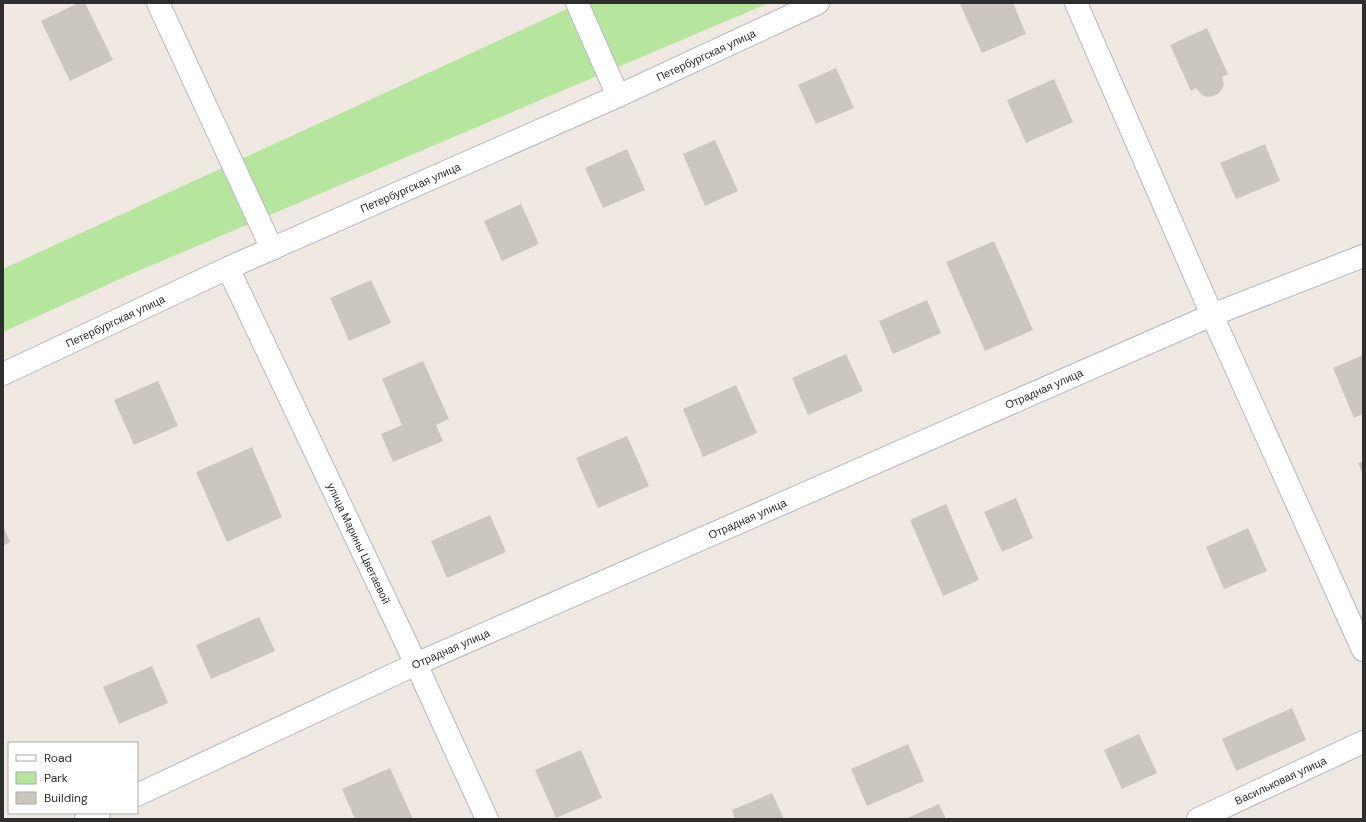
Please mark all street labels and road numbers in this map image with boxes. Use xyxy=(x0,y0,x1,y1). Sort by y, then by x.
street label: Петербургская улица xyxy=(654,26,759,84)
street label: Петербургская улица xyxy=(358,159,463,216)
street label: Петербургская улица xyxy=(63,291,168,351)
street label: Отрадная улица xyxy=(1003,365,1086,412)
street label: улица Марины Цветаевой xyxy=(324,481,394,606)
street label: Отрадная улица xyxy=(706,495,789,542)
street label: Отрадная улица xyxy=(409,625,493,672)
street label: Васильковая улица xyxy=(1232,753,1329,808)

